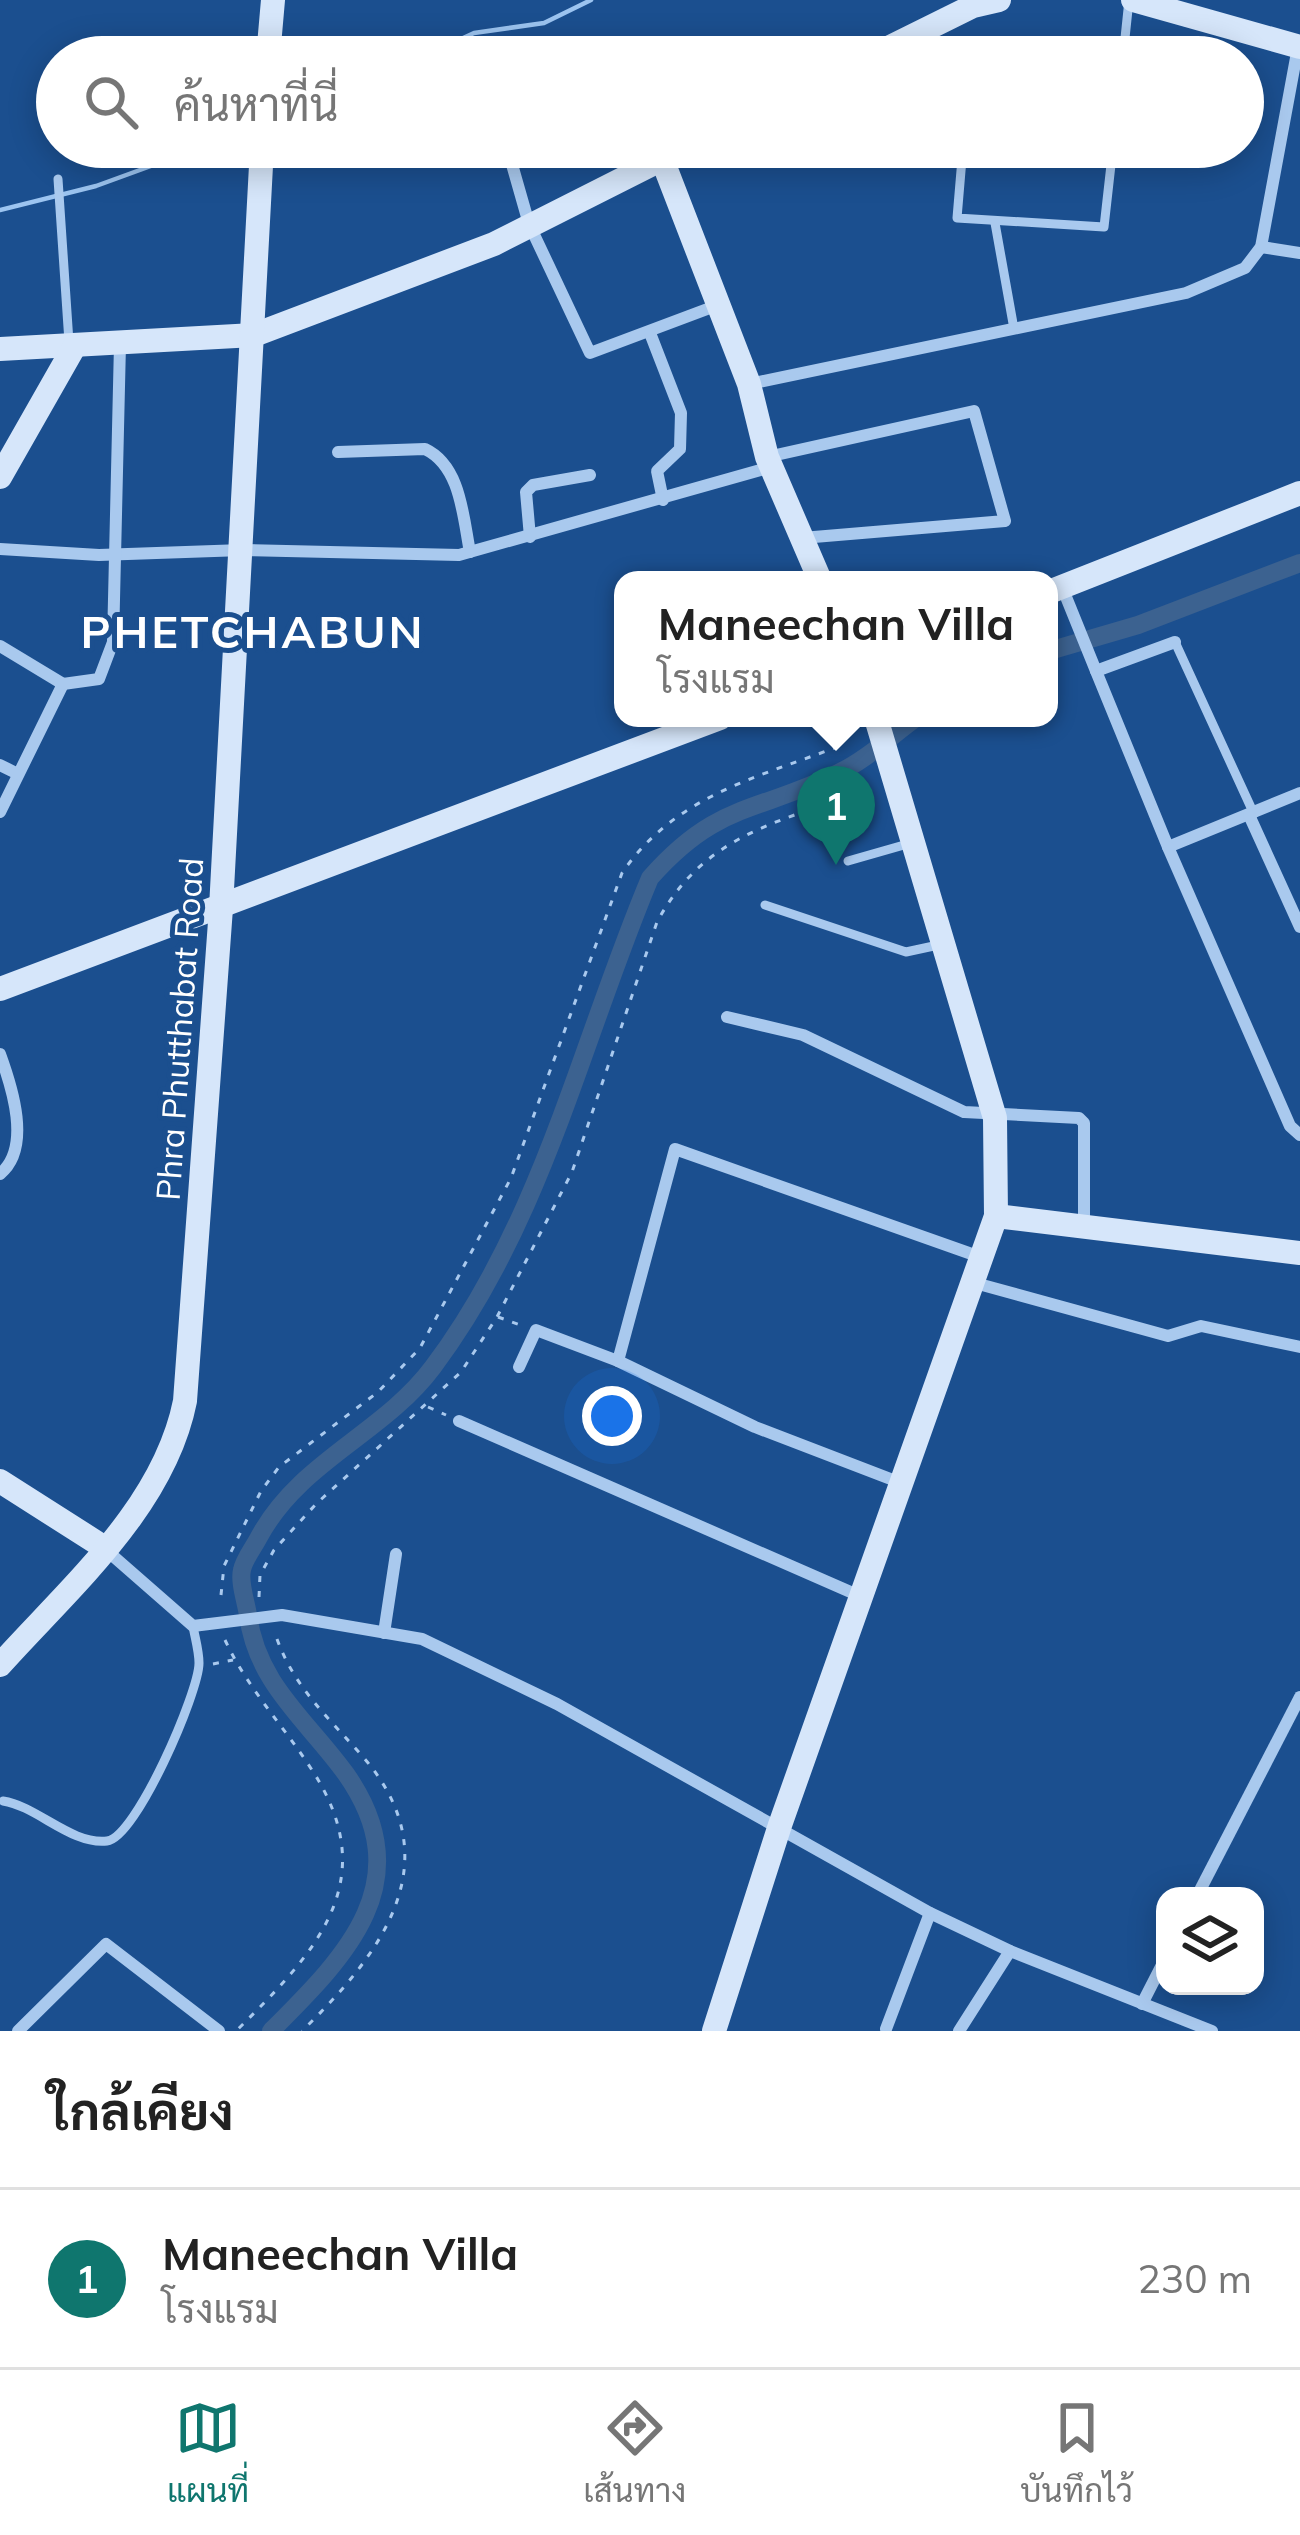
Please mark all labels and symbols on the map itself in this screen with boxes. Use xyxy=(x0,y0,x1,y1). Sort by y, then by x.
district label: PHETCHABUN xyxy=(80,603,426,659)
pin: 1 xyxy=(797,766,875,865)
street label: Phra Phutthabat Road xyxy=(147,856,211,1202)
your location xyxy=(582,1386,642,1446)

